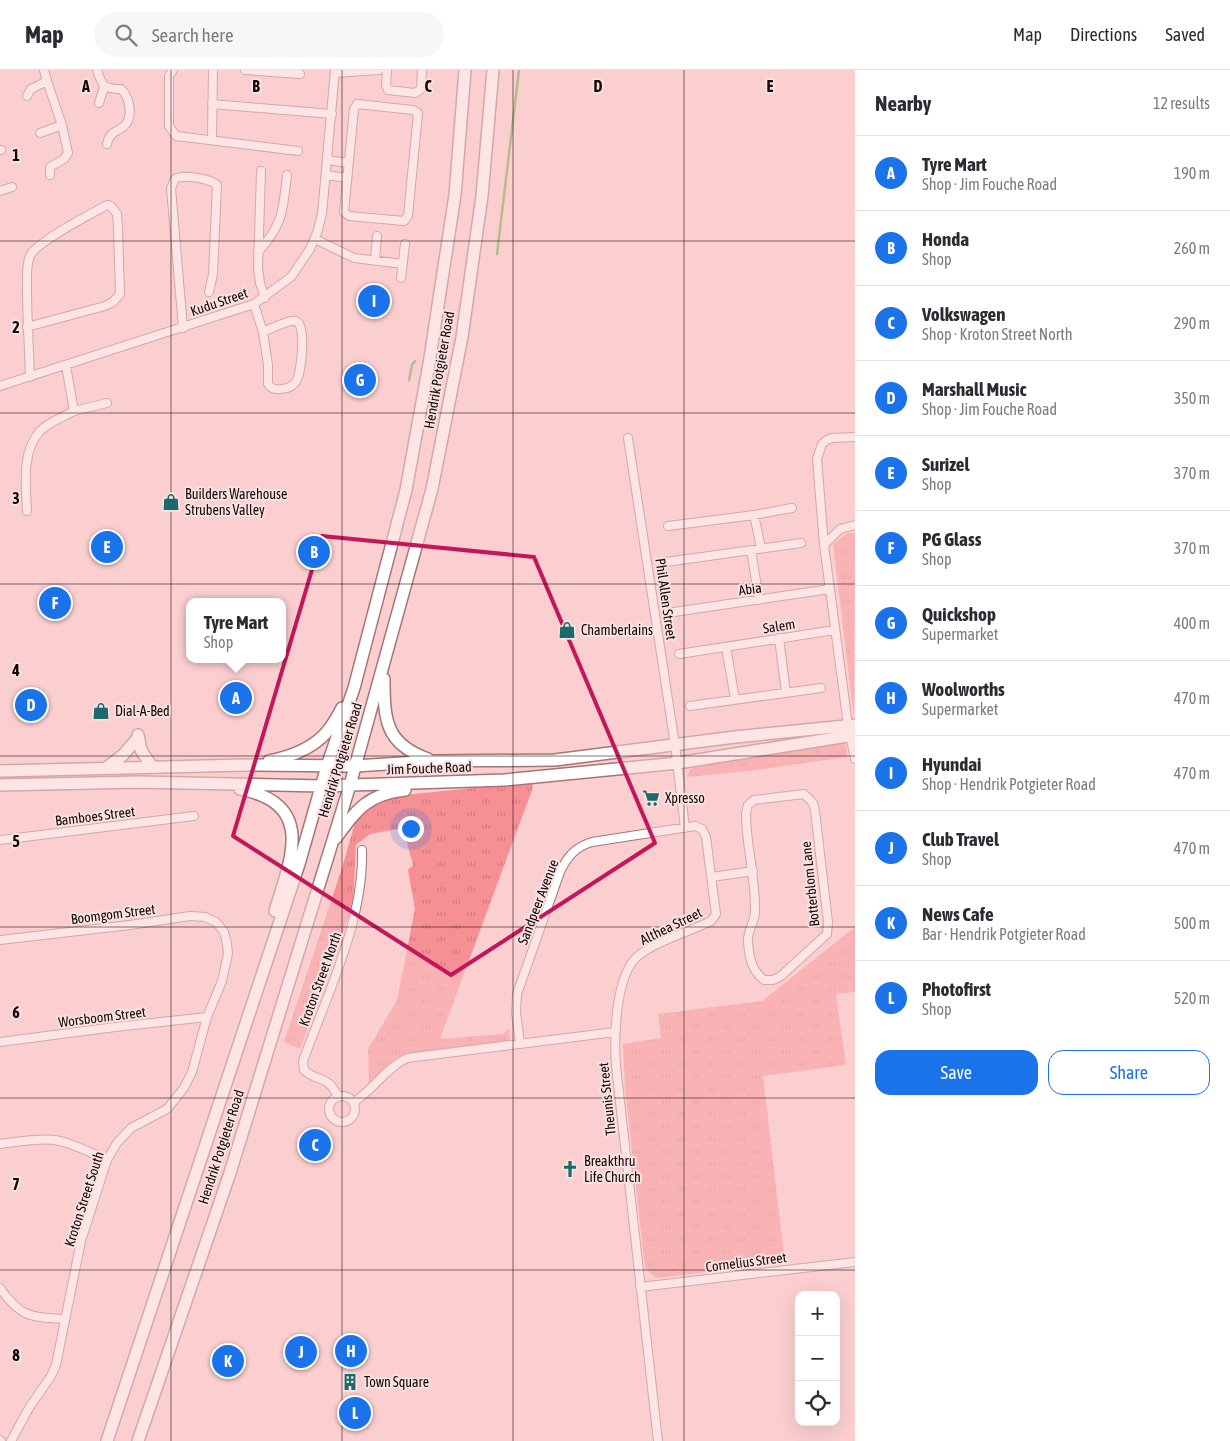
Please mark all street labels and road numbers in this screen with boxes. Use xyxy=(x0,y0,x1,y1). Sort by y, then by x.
street label: Kudu Street xyxy=(188,285,250,319)
street label: Hendrik Potgieter Road xyxy=(421,310,457,430)
street label: Phil Allen Street xyxy=(652,557,680,641)
street label: Abia xyxy=(737,579,763,599)
street label: Salem xyxy=(762,616,796,636)
street label: Hendrik Potgieter Road xyxy=(315,701,365,819)
street label: Jim Fouche Road xyxy=(386,759,472,777)
street label: Bamboes Street xyxy=(54,803,136,829)
street label: Botterblom Lane xyxy=(798,841,822,927)
street label: Sandpeer Avenue xyxy=(514,857,562,947)
street label: Boomgom Street xyxy=(70,901,156,927)
street label: Althea Street xyxy=(637,904,705,948)
street label: Kroton Street North xyxy=(296,930,344,1028)
street label: Worsboom Street xyxy=(57,1004,147,1030)
street label: Theunis Street xyxy=(595,1062,619,1136)
street label: Hendrik Potgieter Road xyxy=(195,1088,247,1206)
street label: Kroton Street South xyxy=(61,1149,107,1249)
street label: Cornelius Street xyxy=(705,1249,787,1275)

